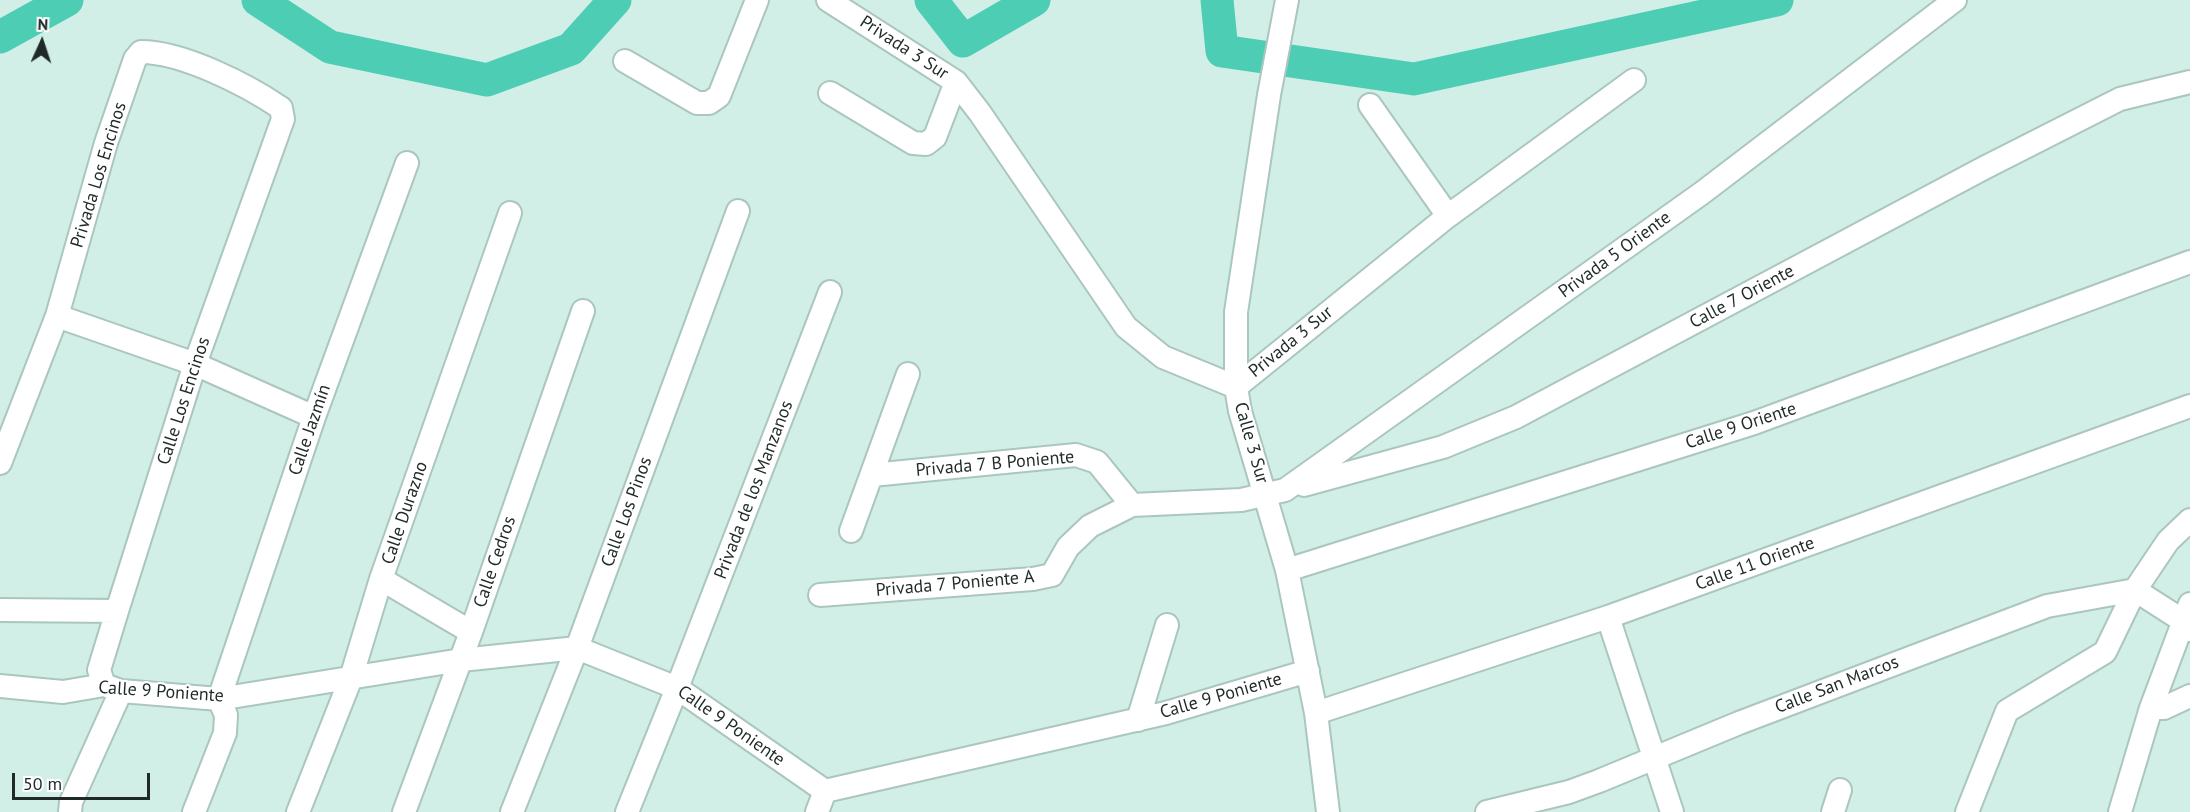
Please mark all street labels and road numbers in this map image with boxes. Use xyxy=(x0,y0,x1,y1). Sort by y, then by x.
street label: Privada 3 Sur xyxy=(856,11,952,85)
street label: Privada Los Encinos xyxy=(67,100,131,250)
street label: Privada 5 Oriente xyxy=(1555,207,1675,303)
street label: Calle 7 Oriente xyxy=(1686,260,1798,334)
street label: Privada 3 Sur xyxy=(1245,302,1337,382)
street label: Calle Los Encinos xyxy=(153,334,215,468)
street label: Calle Jazmín xyxy=(284,382,336,478)
street label: Privada de los Manzanos xyxy=(710,398,798,582)
street label: Calle 9 Oriente xyxy=(1683,398,1799,454)
street label: Calle 3 Sur xyxy=(1229,400,1273,486)
street label: Privada 7 B Poniente xyxy=(915,446,1075,482)
street label: Calle Los Pinos xyxy=(597,454,657,570)
street label: Calle Durazno xyxy=(377,459,433,567)
street label: Calle Cedros xyxy=(469,513,521,611)
street label: Calle 11 Oriente xyxy=(1693,532,1817,596)
street label: Privada 7 Poniente A xyxy=(875,566,1035,602)
street label: Calle San Marcos xyxy=(1772,651,1902,719)
street label: Calle 9 Poniente xyxy=(1158,668,1284,724)
street label: Calle 9 Poniente xyxy=(98,677,224,707)
street label: Calle 9 Poniente xyxy=(673,681,789,771)

